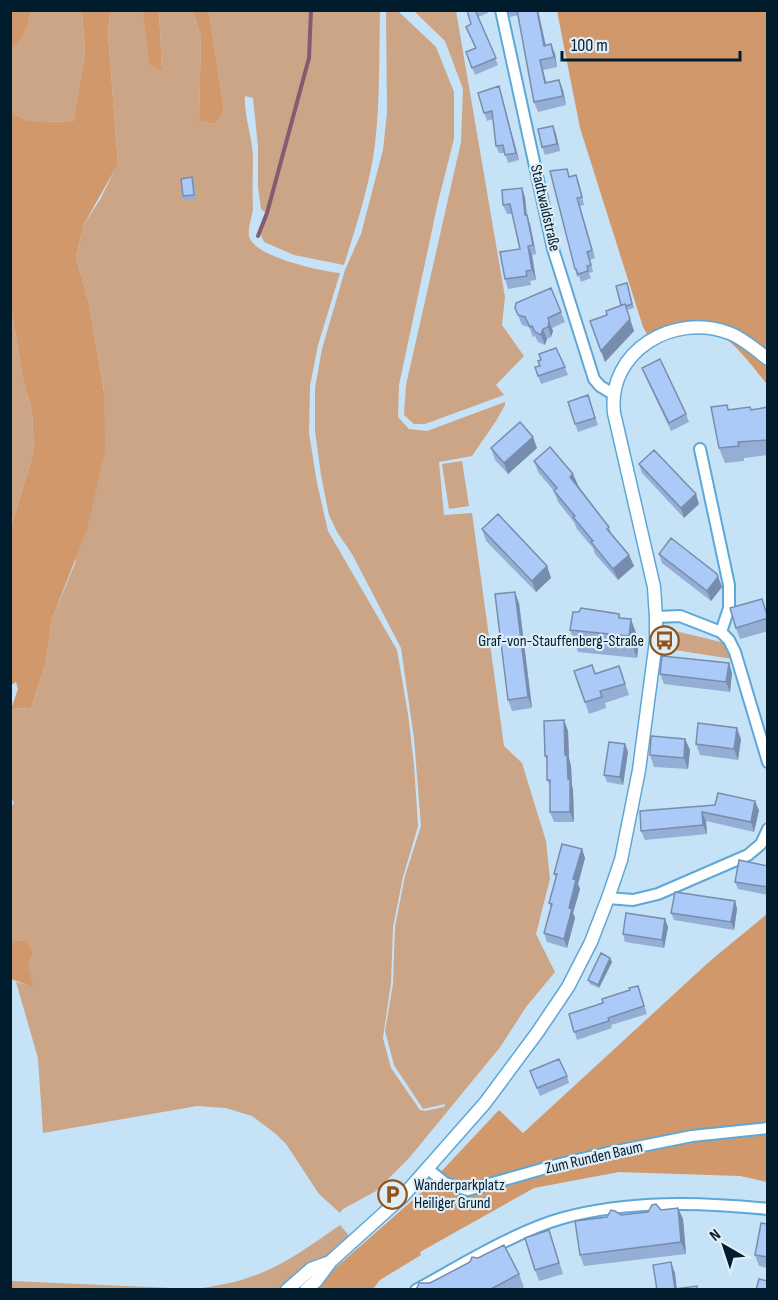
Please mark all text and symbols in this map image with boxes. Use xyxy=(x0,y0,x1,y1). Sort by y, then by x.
scale bar xyxy=(562,24,740,62)
text: 100 m xyxy=(571,35,608,56)
street label: Stadtwaldstraße xyxy=(526,163,564,253)
bus stop icon: Graf-von-Stauffenberg-Straße xyxy=(649,625,681,657)
place label: Graf-von-Stauffenberg-Straße xyxy=(478,632,644,651)
street label: Zum Runden Baum xyxy=(543,1138,645,1178)
place label: Wanderparkplatz Heiliger Grund xyxy=(414,1176,505,1213)
parking icon: Wanderparkplatz Heiliger Grund xyxy=(377,1178,409,1210)
north arrow xyxy=(694,1216,754,1276)
text: N xyxy=(706,1225,725,1246)

